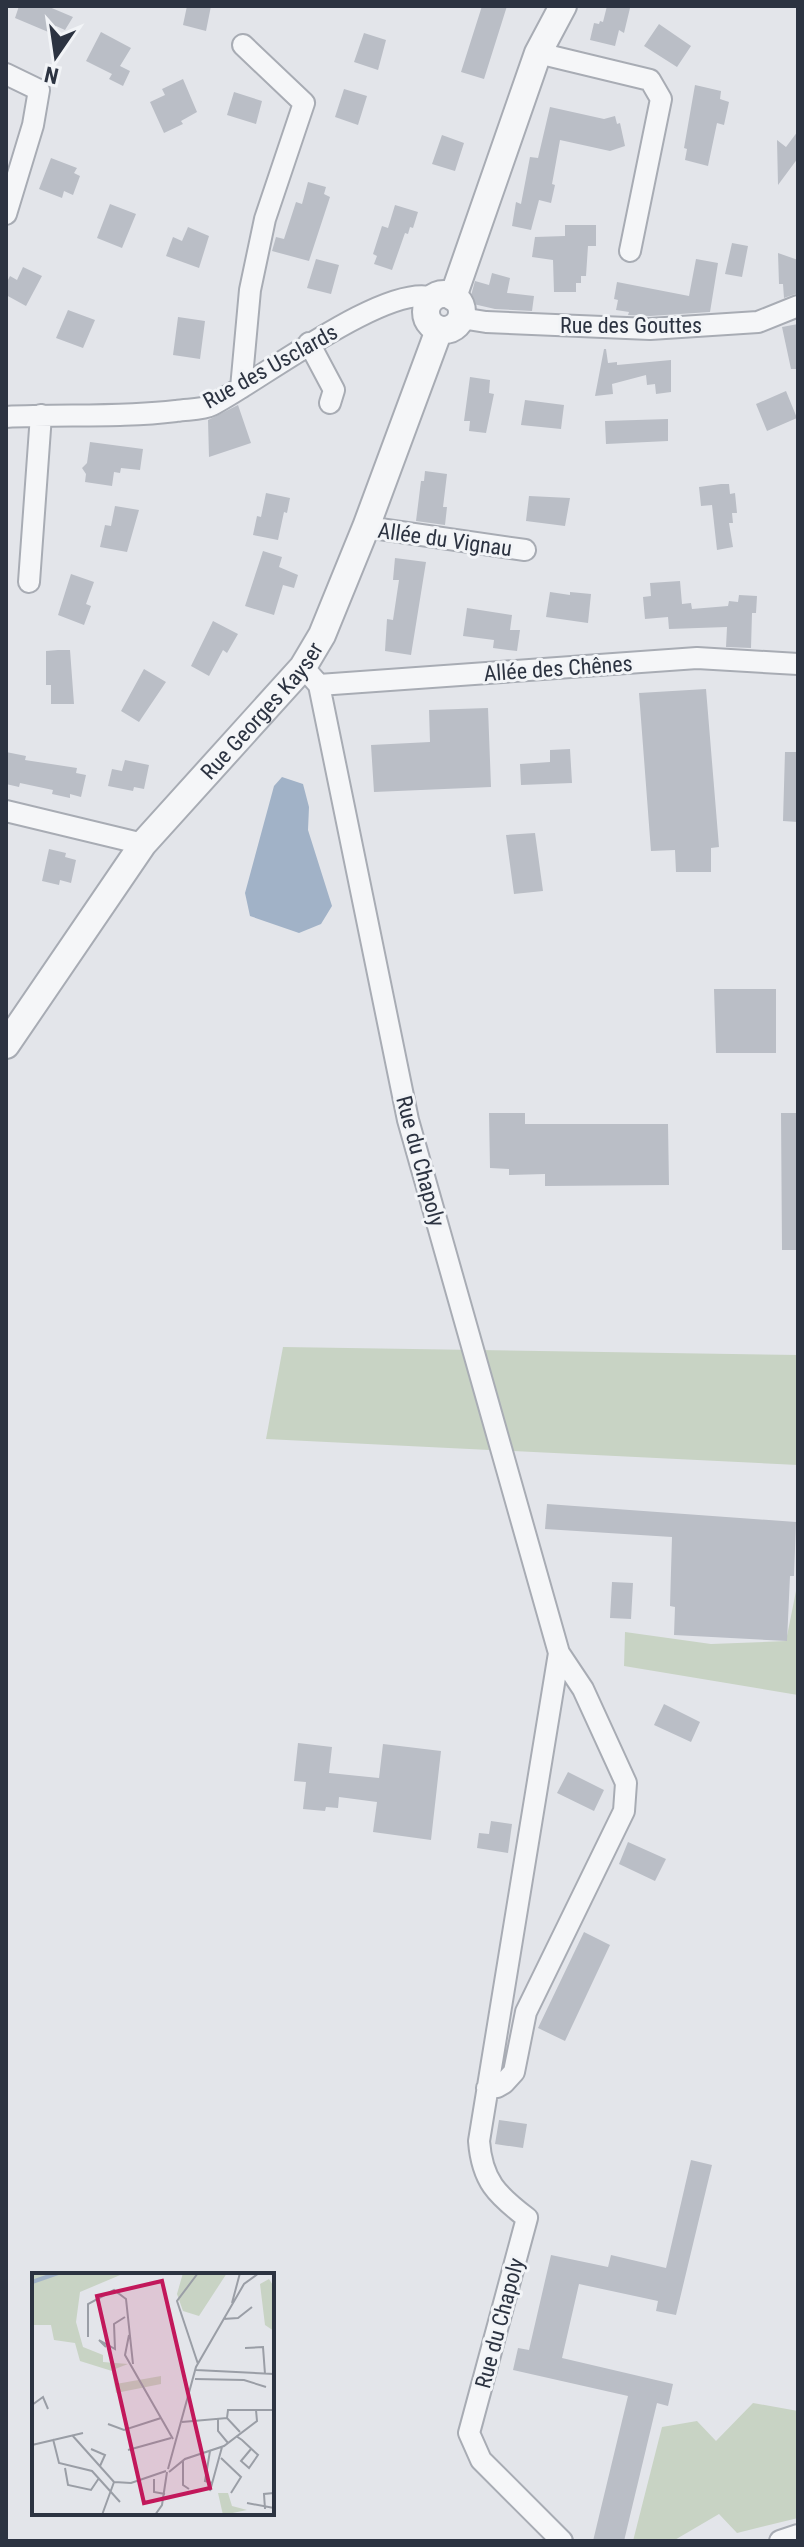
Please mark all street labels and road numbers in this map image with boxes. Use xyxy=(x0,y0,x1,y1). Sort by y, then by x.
street label: Rue des Gouttes xyxy=(560,313,702,338)
street label: Rue des Usclards xyxy=(199,319,342,414)
street label: Allée du Vignau xyxy=(376,518,514,561)
street label: Rue Georges Kayser xyxy=(196,637,328,784)
street label: Allée des Chênes xyxy=(483,651,633,686)
street label: Rue du Chapoly xyxy=(391,1093,450,1229)
street label: Rue du Chapoly xyxy=(470,2255,529,2391)

